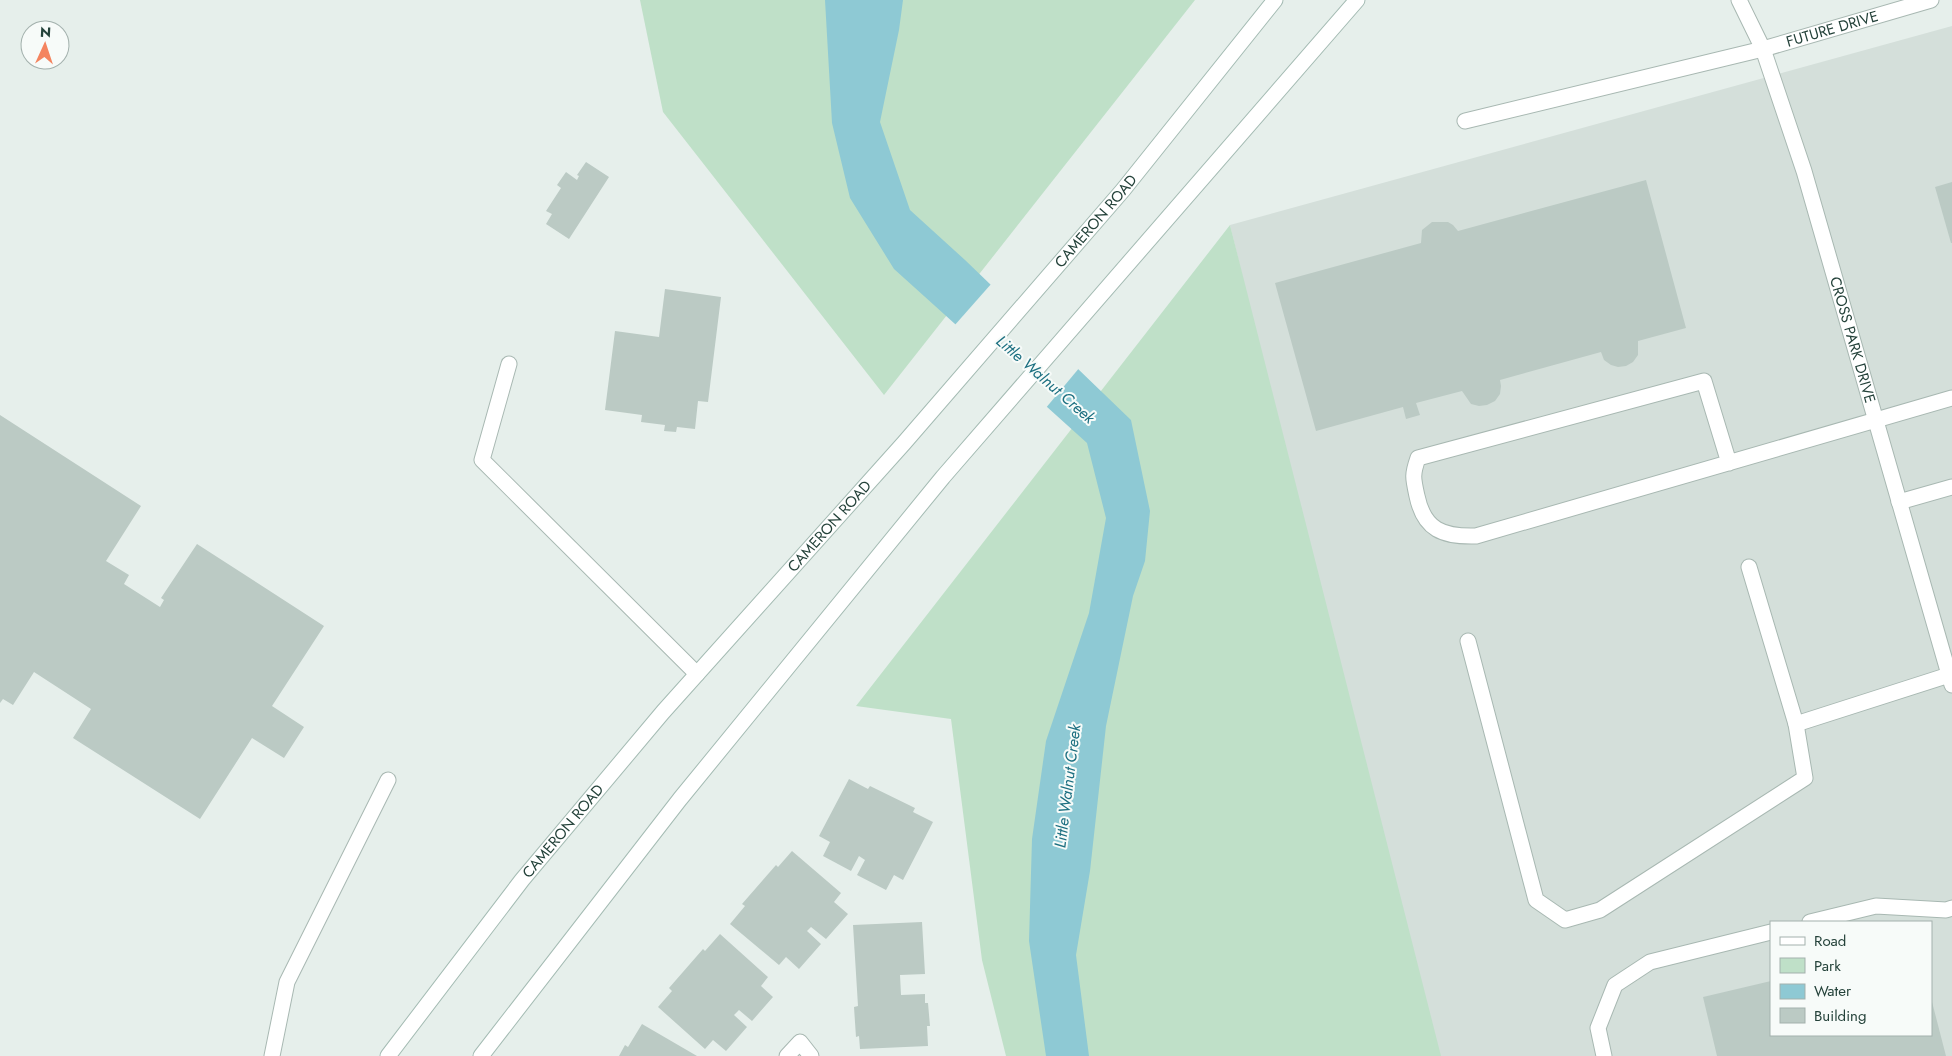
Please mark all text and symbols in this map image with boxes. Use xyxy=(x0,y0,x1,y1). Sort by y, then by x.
street label: FUTURE DRIVE xyxy=(1783,5,1881,53)
north arrow xyxy=(20,20,70,70)
text: N xyxy=(40,22,52,42)
street label: CAMERON ROAD xyxy=(1049,170,1142,273)
street label: CROSS PARK DRIVE xyxy=(1824,274,1881,406)
water label: Little Walnut Creek xyxy=(991,330,1101,430)
street label: CAMERON ROAD xyxy=(782,475,877,577)
water label: Little Walnut Creek xyxy=(1048,722,1087,849)
street label: CAMERON ROAD xyxy=(517,779,609,883)
legend xyxy=(1770,921,1932,1036)
text: Road xyxy=(1814,930,1846,952)
text: Park xyxy=(1814,955,1841,977)
text: Water xyxy=(1814,980,1852,1002)
text: Building xyxy=(1814,1005,1866,1027)

